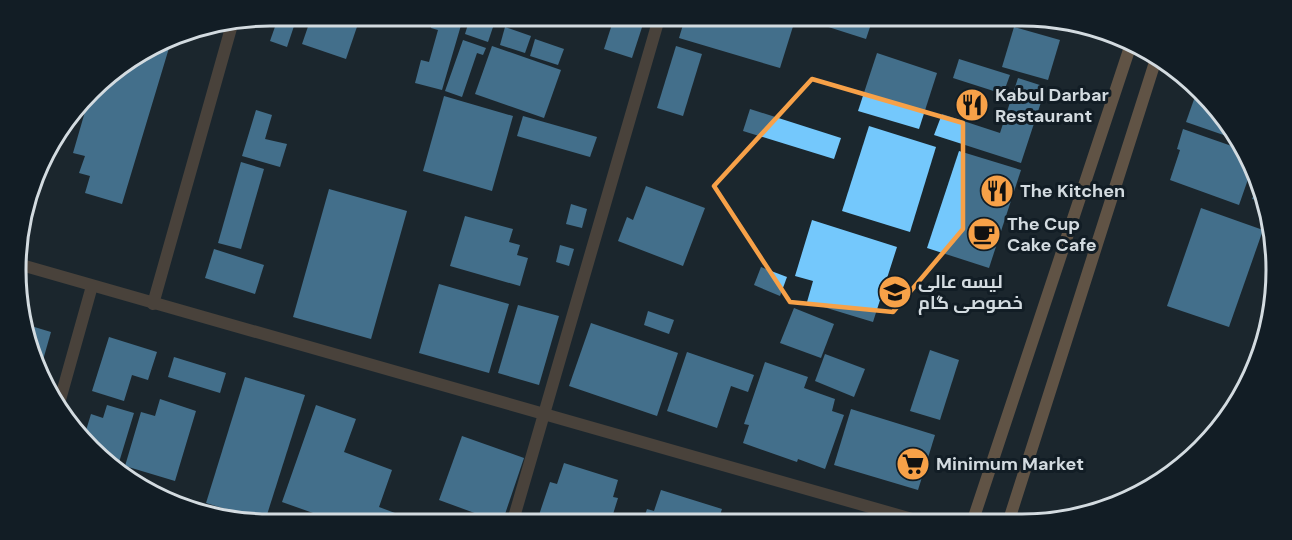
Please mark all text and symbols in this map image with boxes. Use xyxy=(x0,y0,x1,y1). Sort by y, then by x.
place label: Kabul Darbar Restaurant xyxy=(995,83,1109,128)
restaurant icon: Kabul Darbar Restaurant xyxy=(954,87,990,123)
restaurant icon: The Kitchen xyxy=(979,173,1015,209)
place label: The Kitchen xyxy=(1020,179,1125,203)
place label: The Cup Cake Cafe xyxy=(1007,212,1097,257)
cafe icon: The Cup Cake Cafe xyxy=(966,216,1002,252)
place label: لیسه عالی خصوصی گام xyxy=(918,270,1023,315)
school or university icon: لیسه عالی خصوصی گام xyxy=(877,274,913,310)
supermarket icon: Minimum Market xyxy=(895,446,931,482)
place label: Minimum Market xyxy=(936,452,1084,476)

